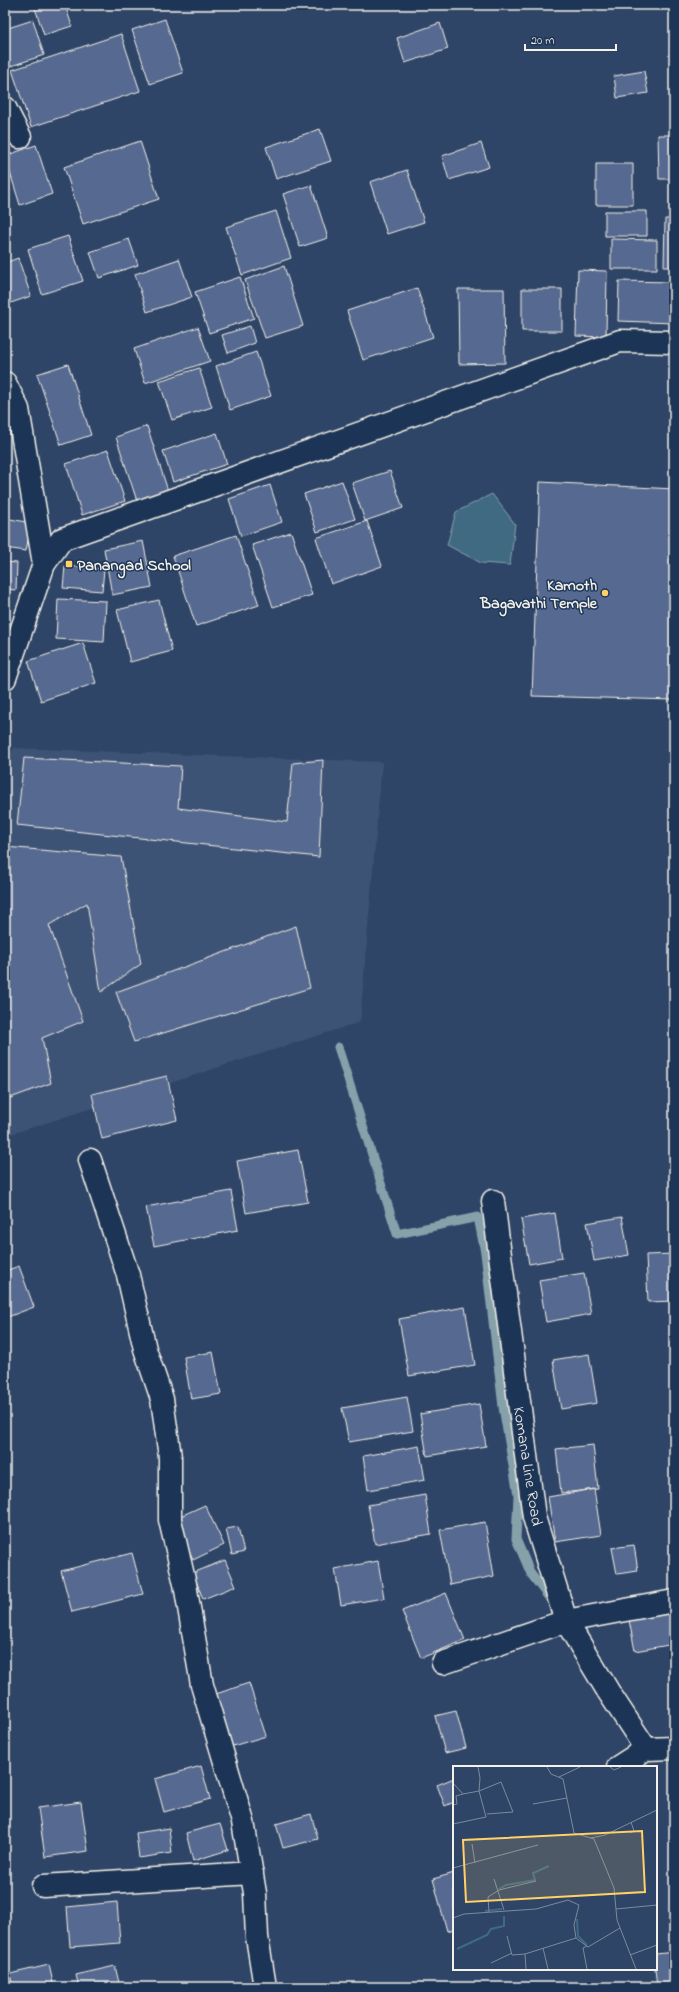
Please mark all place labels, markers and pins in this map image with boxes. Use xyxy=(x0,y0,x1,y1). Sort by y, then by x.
place label: Panangad School xyxy=(77,554,191,579)
marker: Panangad School xyxy=(64,559,74,569)
place label: Kamoth Bagavathi Temple xyxy=(479,574,598,617)
marker: Kamoth Bagavathi Temple xyxy=(600,588,610,598)

